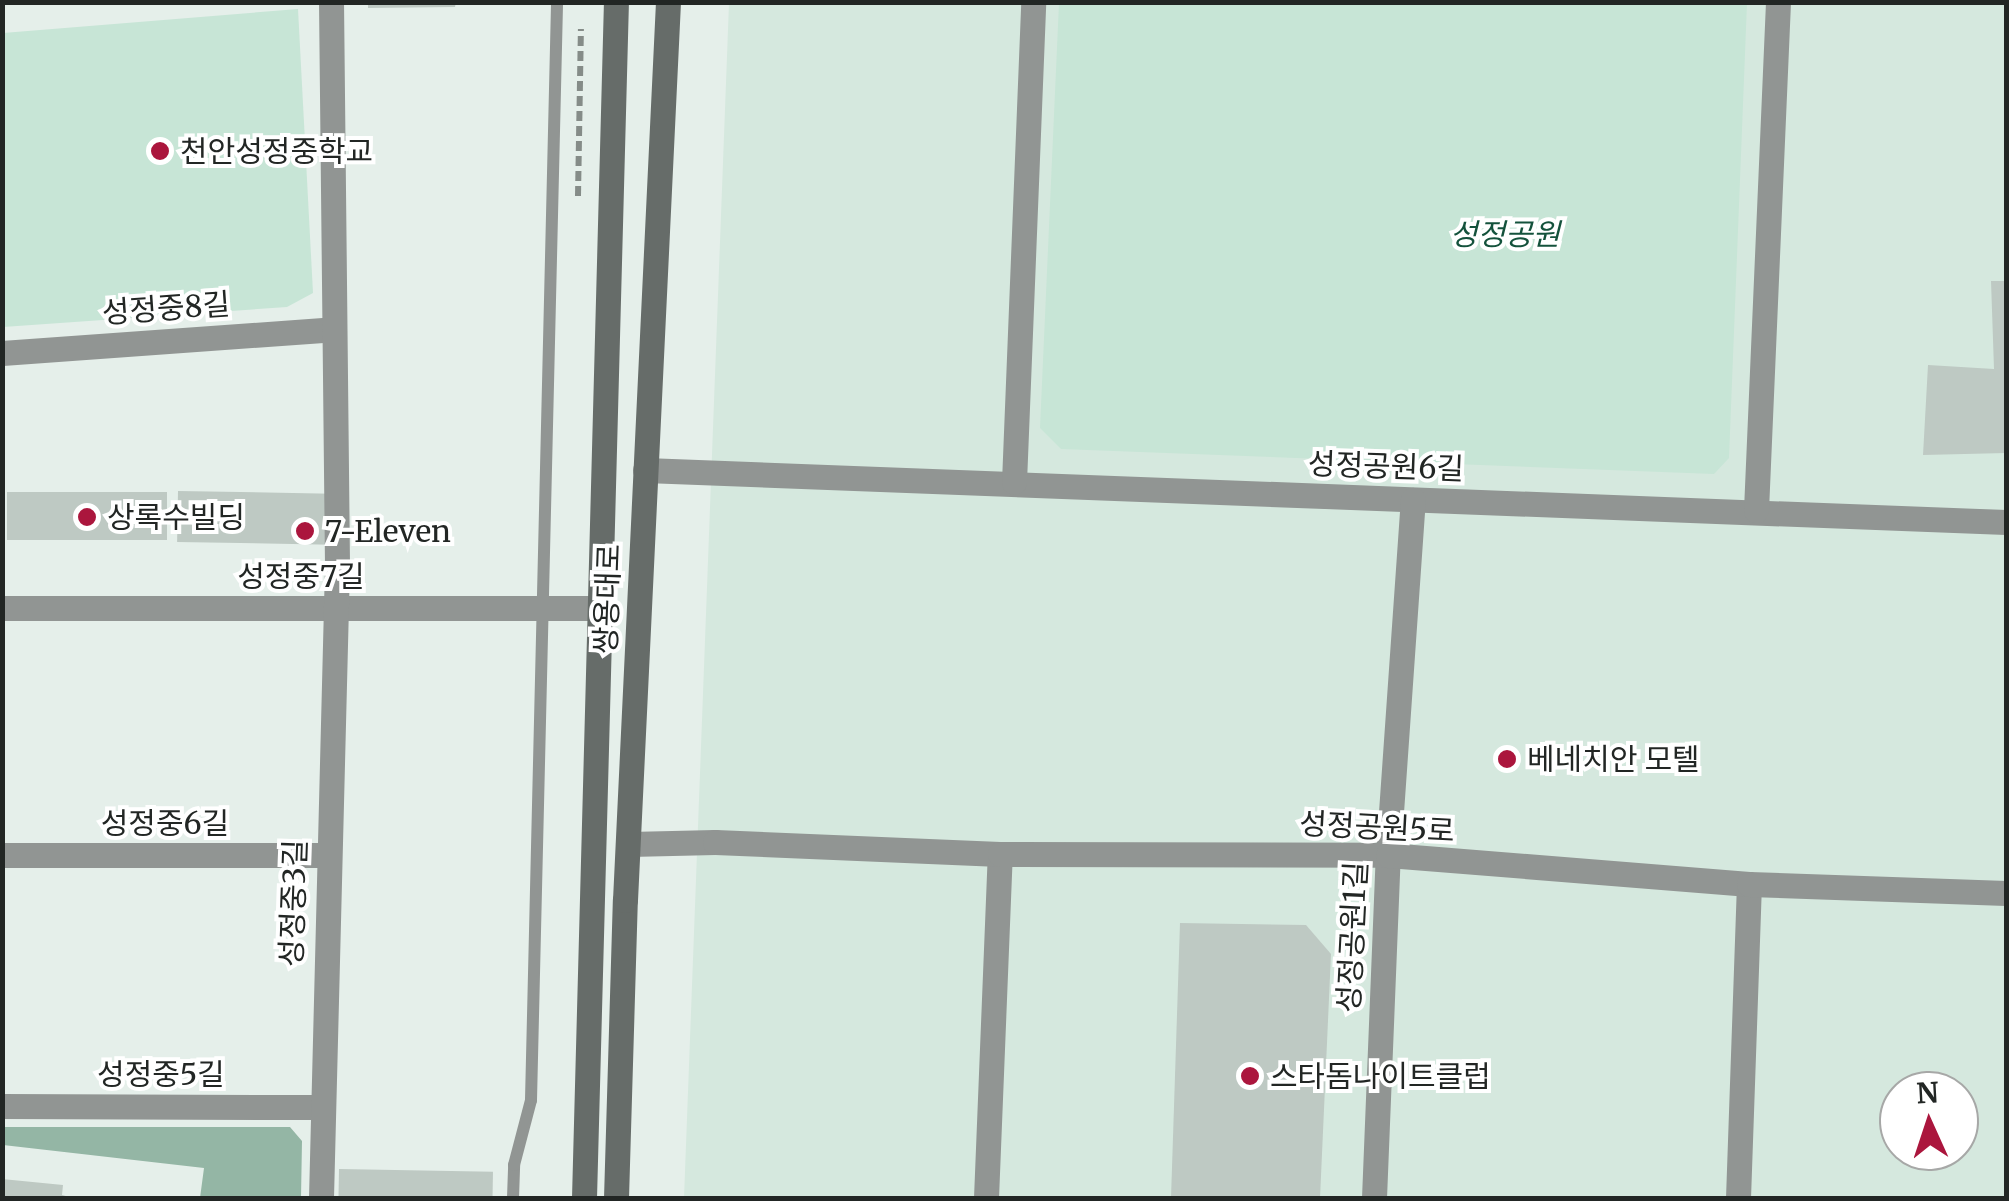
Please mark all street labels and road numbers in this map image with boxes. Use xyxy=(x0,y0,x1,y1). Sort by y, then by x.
street label: 성정중8길 xyxy=(101,286,231,330)
street label: 성정공원6길 xyxy=(1307,445,1465,487)
street label: 쌍용대로 xyxy=(587,543,627,655)
street label: 성정중7길 xyxy=(237,558,365,594)
street label: 성정중6길 xyxy=(101,805,229,841)
street label: 성정공원5로 xyxy=(1298,805,1456,849)
street label: 성정중3길 xyxy=(273,839,313,967)
street label: 성정공원1길 xyxy=(1330,860,1374,1014)
street label: 성정중5길 xyxy=(97,1056,225,1092)

